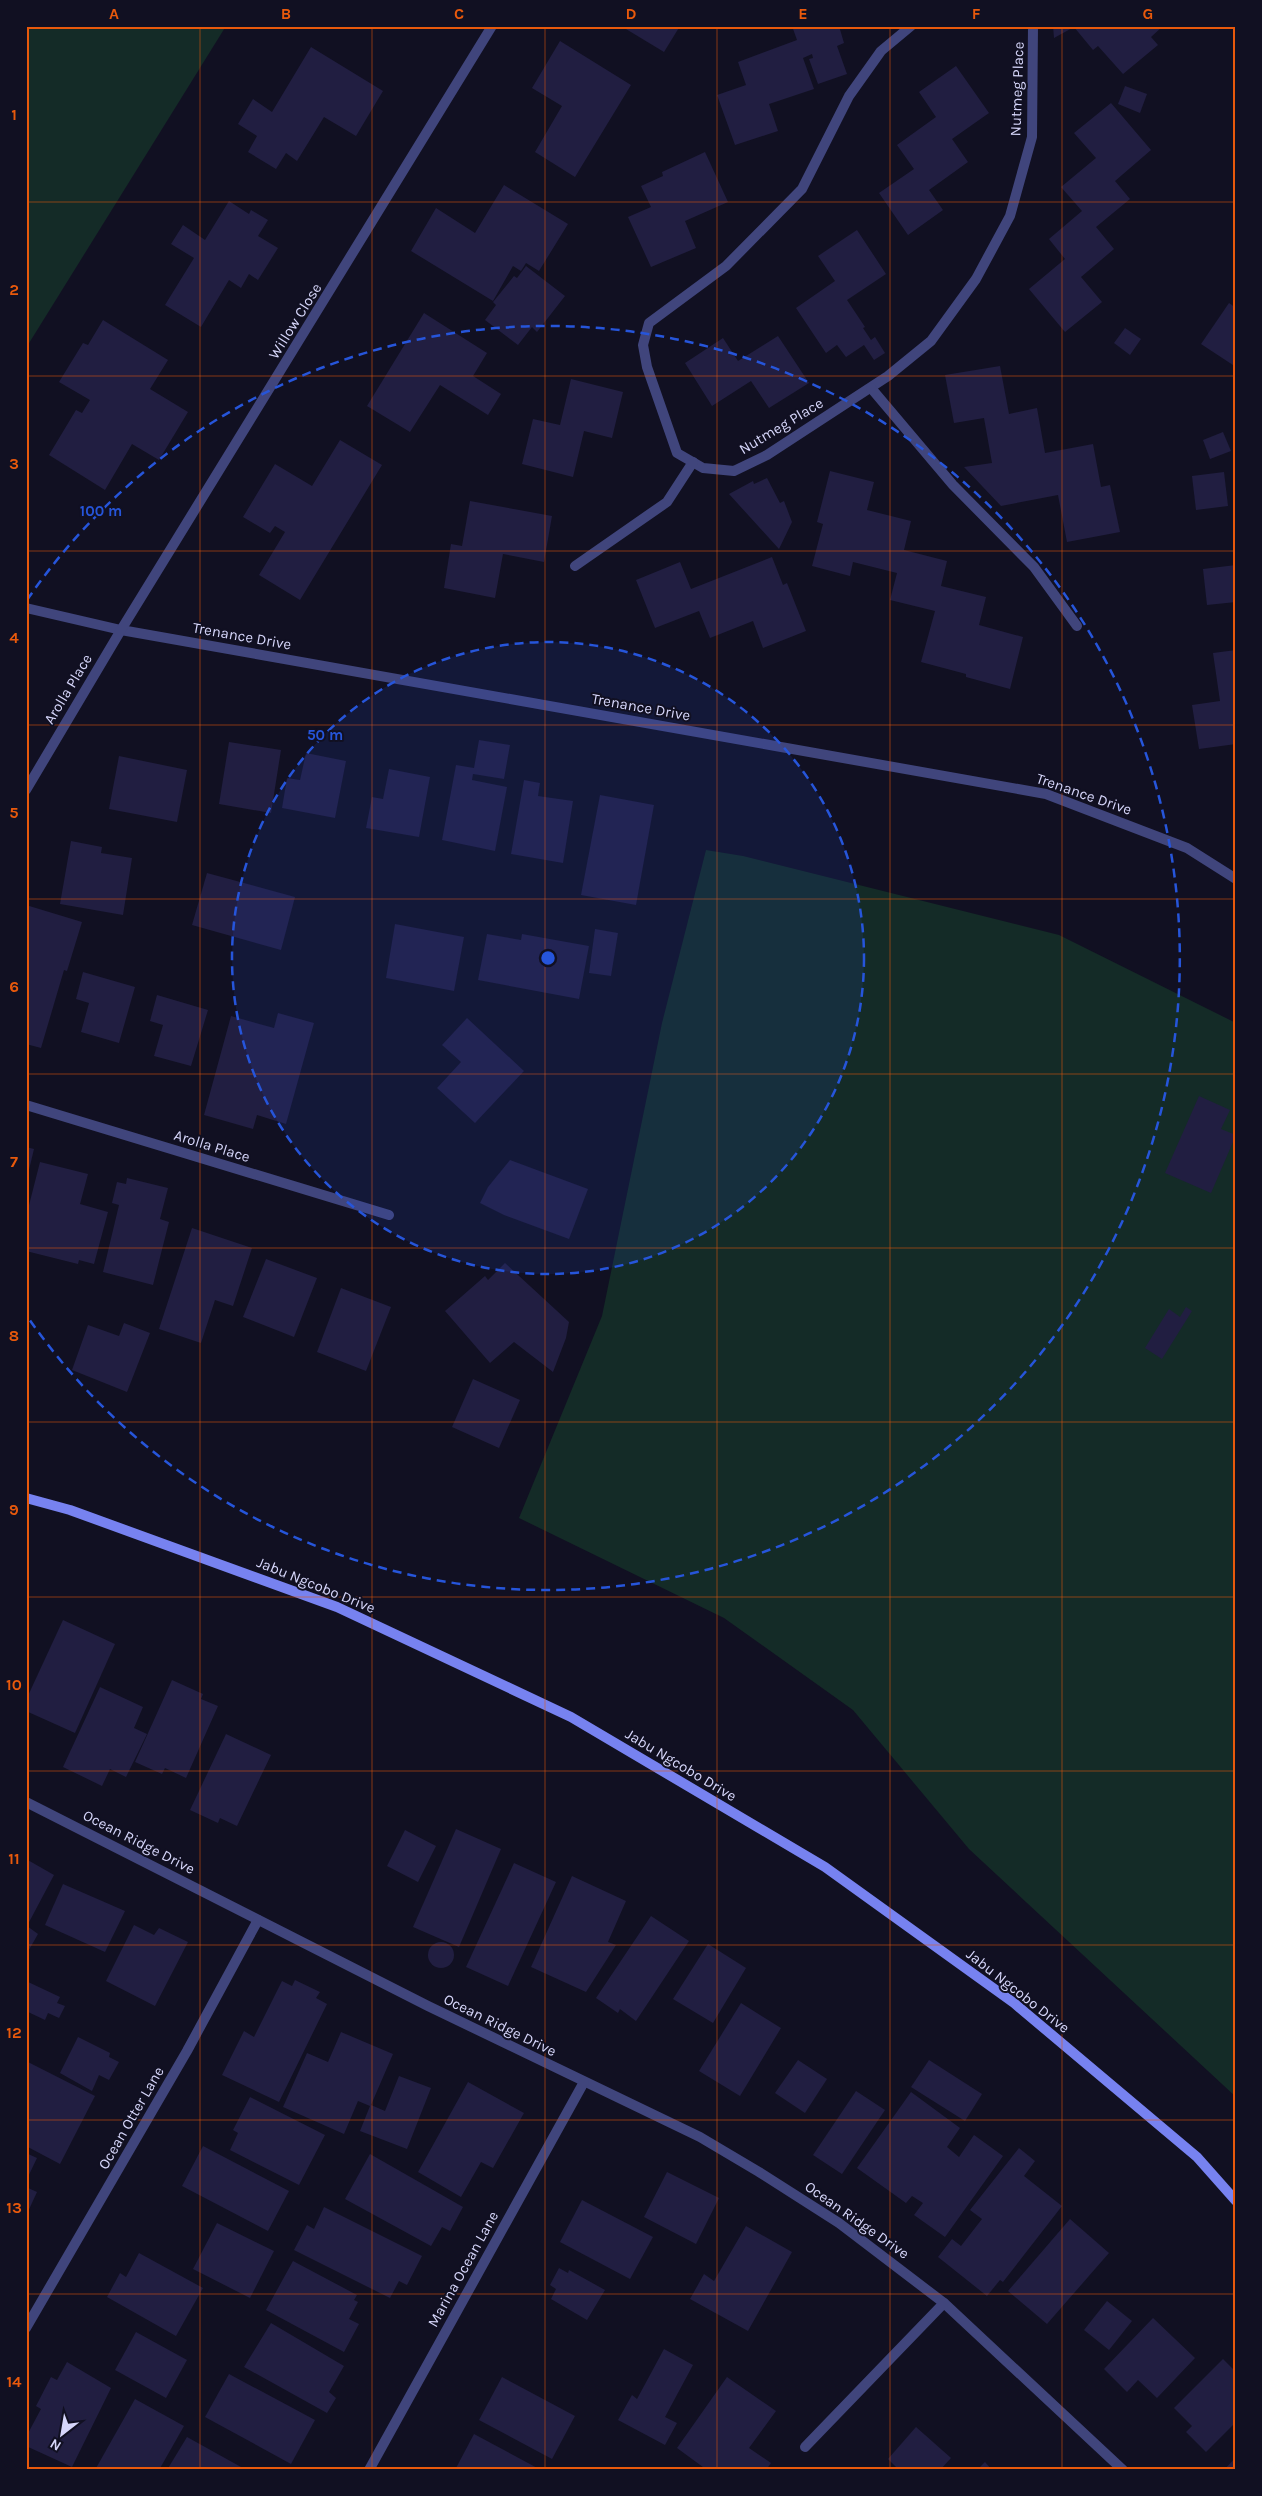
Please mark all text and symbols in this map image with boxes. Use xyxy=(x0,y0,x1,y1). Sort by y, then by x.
text: A xyxy=(109,4,119,23)
text: B xyxy=(281,4,291,23)
text: C xyxy=(454,4,464,23)
text: D xyxy=(626,4,637,23)
text: E xyxy=(798,4,808,23)
text: F xyxy=(972,4,981,23)
text: G xyxy=(1143,4,1153,23)
street label: Nutmeg Place xyxy=(1006,41,1028,137)
text: 1 xyxy=(11,105,17,124)
text: 2 xyxy=(9,280,19,299)
street label: Willow Close xyxy=(265,280,325,362)
street label: Nutmeg Place xyxy=(736,394,826,458)
text: 3 xyxy=(9,454,19,473)
text: 100 m xyxy=(80,502,122,520)
street label: Trenance Drive xyxy=(191,618,293,654)
text: 4 xyxy=(9,628,19,647)
street label: Arolla Place xyxy=(40,651,96,727)
street label: Trenance Drive xyxy=(590,689,692,725)
text: 50 m xyxy=(307,726,343,744)
street label: Trenance Drive xyxy=(1034,769,1134,819)
text: 5 xyxy=(9,803,19,822)
centre of rings xyxy=(539,949,557,967)
text: 6 xyxy=(9,977,19,996)
street label: Arolla Place xyxy=(172,1126,252,1166)
text: 7 xyxy=(10,1152,18,1171)
text: 8 xyxy=(9,1326,19,1345)
text: 9 xyxy=(9,1500,19,1519)
street label: Jabu Ngcobo Drive xyxy=(254,1553,378,1617)
text: 10 xyxy=(6,1675,22,1694)
street label: Jabu Ngcobo Drive xyxy=(622,1725,740,1805)
street label: Ocean Ridge Drive xyxy=(80,1806,198,1878)
text: 11 xyxy=(8,1849,20,1868)
street label: Jabu Ngcobo Drive xyxy=(963,1945,1073,2037)
street label: Ocean Ridge Drive xyxy=(441,1990,559,2060)
text: 12 xyxy=(6,2023,22,2042)
street label: Ocean Otter Lane xyxy=(94,2063,168,2173)
street label: Ocean Ridge Drive xyxy=(801,2177,913,2263)
text: 13 xyxy=(6,2198,22,2217)
street label: Marina Ocean Lane xyxy=(424,2208,502,2330)
text: 14 xyxy=(6,2372,22,2391)
north arrow xyxy=(38,2408,88,2458)
text: N xyxy=(47,2435,64,2455)

